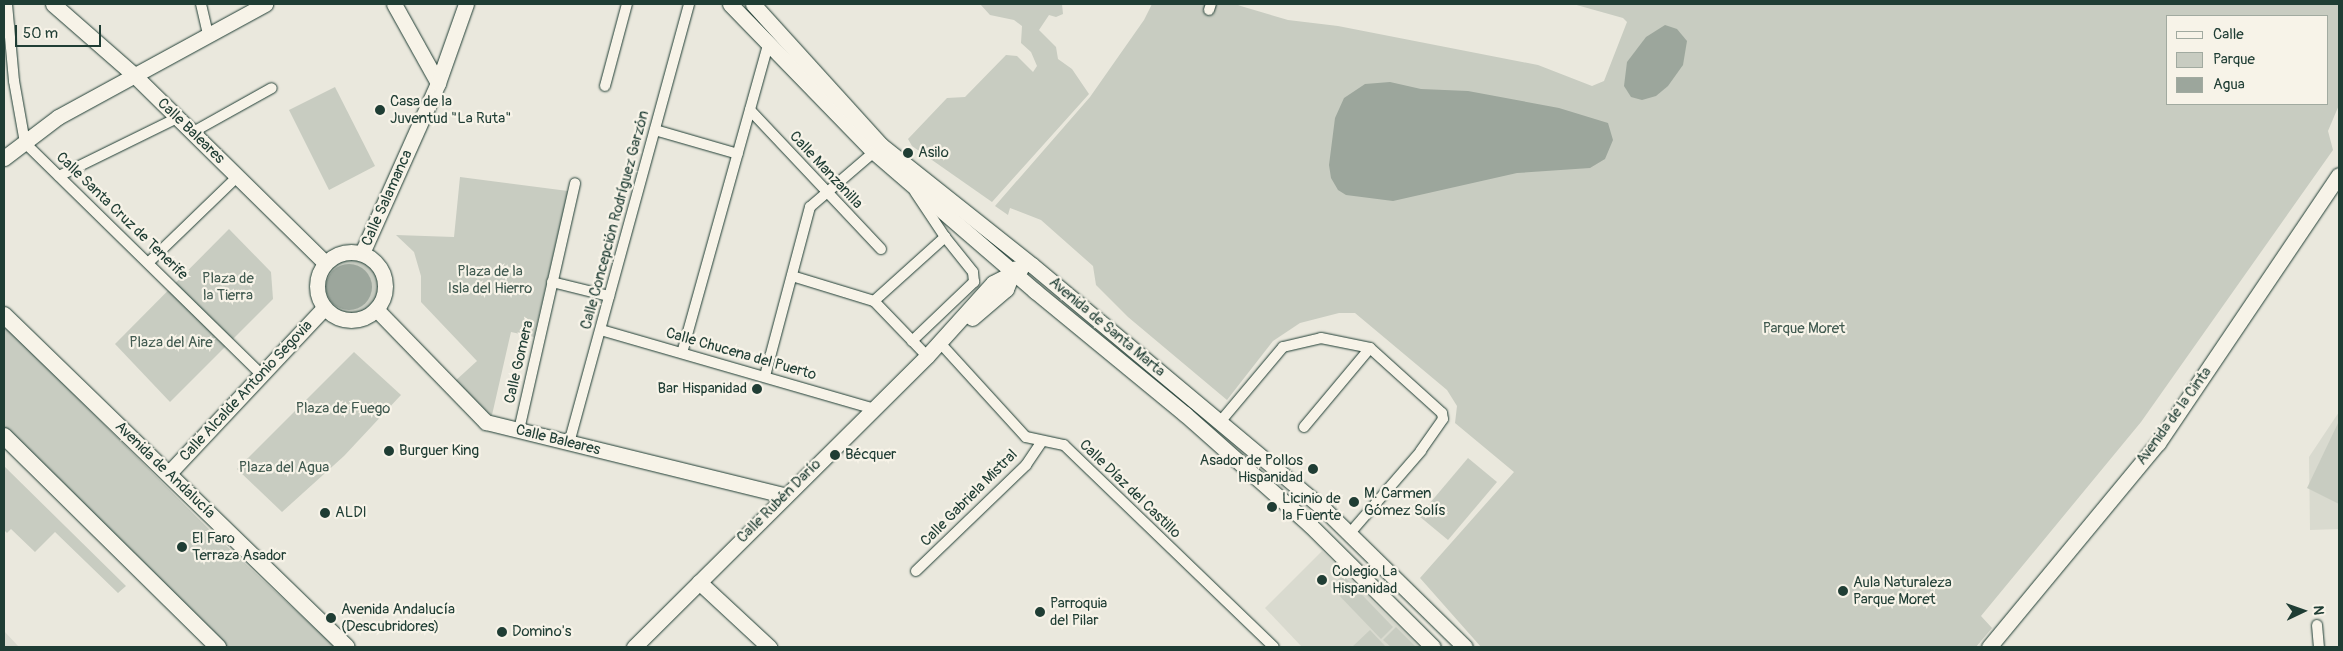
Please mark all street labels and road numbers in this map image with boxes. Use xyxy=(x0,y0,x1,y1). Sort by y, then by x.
street label: Calle Baleares xyxy=(154,94,228,168)
street label: Calle Concepción Rodríguez Garzón xyxy=(577,109,653,331)
street label: Calle Manzanilla xyxy=(786,127,866,213)
street label: Calle Salamanca xyxy=(358,147,416,249)
street label: Calle Santa Cruz de Tenerife xyxy=(52,148,192,284)
street label: Avenida de Santa Marta xyxy=(1045,273,1169,381)
street label: Calle Alcalde Antonio Segovia xyxy=(176,317,316,465)
street label: Calle Gomera xyxy=(501,319,537,405)
street label: Calle Chucena del Puerto xyxy=(664,324,818,384)
street label: Avenida de la Cinta xyxy=(2132,364,2216,468)
street label: Avenida de Andalucía xyxy=(111,418,219,522)
street label: Calle Baleares xyxy=(514,421,602,459)
street label: Calle Díaz del Castillo xyxy=(1075,436,1185,542)
street label: Calle Gabriela Mistral xyxy=(917,446,1021,550)
street label: Calle Rubén Darío xyxy=(733,455,825,547)

